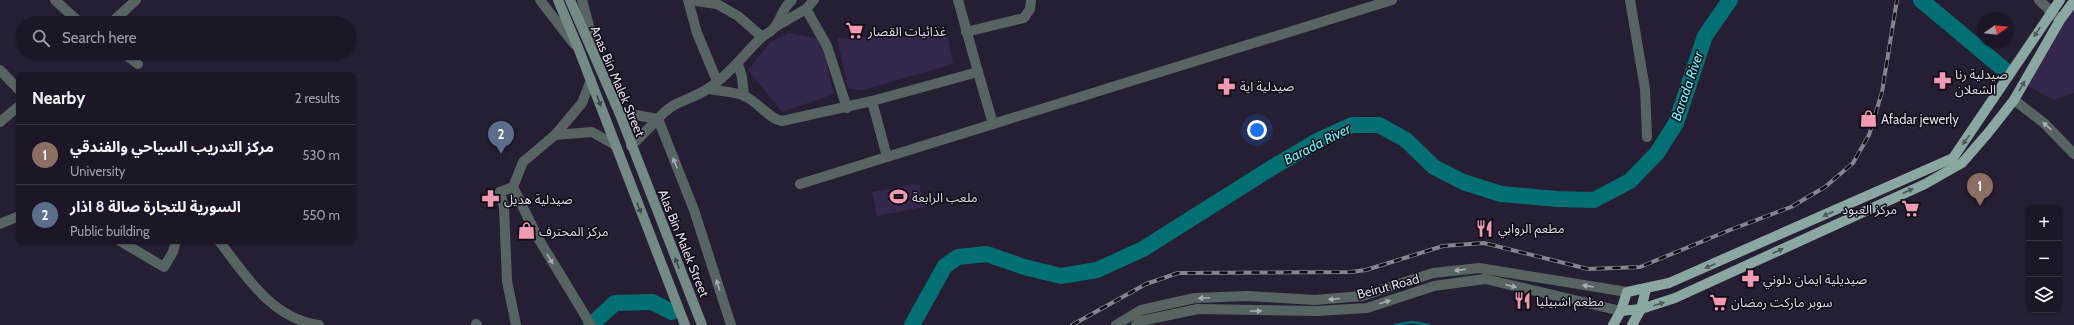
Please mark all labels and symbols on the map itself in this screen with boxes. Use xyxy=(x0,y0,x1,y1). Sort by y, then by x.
north arrow xyxy=(1978,12,2014,48)
supermarket icon: غذائيات القصار xyxy=(845,21,865,41)
street label: Anas Bin Malek Street xyxy=(587,23,649,139)
place label: غذائيات القصار xyxy=(867,23,947,39)
one-way arrow xyxy=(2034,26,2041,38)
water label: Barada River xyxy=(1667,48,1708,123)
place label: صيدلية رنا الشعلان xyxy=(1955,66,2008,98)
pharmacy icon: صيدلية رنا الشعلان xyxy=(1932,71,1952,91)
pharmacy icon: صيدلية اية xyxy=(1217,76,1237,96)
place label: صيدلية اية xyxy=(1240,78,1295,94)
one-way arrow xyxy=(2018,80,2025,92)
one-way arrow xyxy=(596,95,602,107)
shop icon: Afadar jewerly xyxy=(1858,109,1878,129)
place label: Afadar jewerly xyxy=(1881,111,1959,128)
water label: Barada River xyxy=(1281,119,1354,168)
your location xyxy=(1247,120,1267,140)
pin: 2 xyxy=(488,121,514,154)
one-way arrow xyxy=(2042,121,2052,131)
one-way arrow xyxy=(1962,135,1970,146)
one-way arrow xyxy=(671,156,677,168)
pin: 1 xyxy=(1967,173,1993,206)
street label: Alas Bin Malek Street xyxy=(655,187,713,300)
sports icon: ملعب الرابعة xyxy=(889,187,909,207)
one-way arrow xyxy=(1903,188,1914,194)
pharmacy icon: صيدلية هديل xyxy=(481,189,501,209)
place label: ملعب الرابعة xyxy=(912,189,978,205)
place label: صيدلية هديل xyxy=(504,191,573,208)
supermarket icon: مركز العبود xyxy=(1900,199,1920,219)
place label: مركز العبود xyxy=(1842,201,1897,217)
one-way arrow xyxy=(636,203,642,215)
one-way arrow xyxy=(1822,211,1834,217)
restaurant icon: مطعم الروابي xyxy=(1475,218,1495,238)
place label: مطعم الروابي xyxy=(1498,220,1565,239)
shop icon: مركز المحترف xyxy=(516,221,536,241)
place label: مركز المحترف xyxy=(539,223,609,239)
one-way arrow xyxy=(1772,248,1783,254)
one-way arrow xyxy=(547,253,554,265)
one-way arrow xyxy=(674,256,680,268)
one-way arrow xyxy=(1704,263,1715,269)
one-way arrow xyxy=(1454,267,1466,273)
pharmacy icon: صيديلية ايمان دلوني xyxy=(1740,269,1760,289)
street label: Beirut Road xyxy=(1355,270,1421,302)
place label: صيديلية ايمان دلوني xyxy=(1763,271,1868,290)
one-way arrow xyxy=(715,279,721,291)
one-way arrow xyxy=(1505,283,1518,289)
one-way arrow xyxy=(1582,283,1594,289)
restaurant icon: مطعم اشبيليا xyxy=(1513,291,1533,311)
supermarket icon: سوبر ماركت رمضان xyxy=(1708,292,1728,312)
place label: مطعم اشبيليا xyxy=(1536,293,1604,312)
place label: سوبر ماركت رمضان xyxy=(1731,294,1832,311)
one-way arrow xyxy=(1197,295,1210,301)
one-way arrow xyxy=(1328,295,1340,302)
one-way arrow xyxy=(1379,299,1391,305)
one-way arrow xyxy=(1653,300,1665,306)
one-way arrow xyxy=(1250,308,1263,314)

